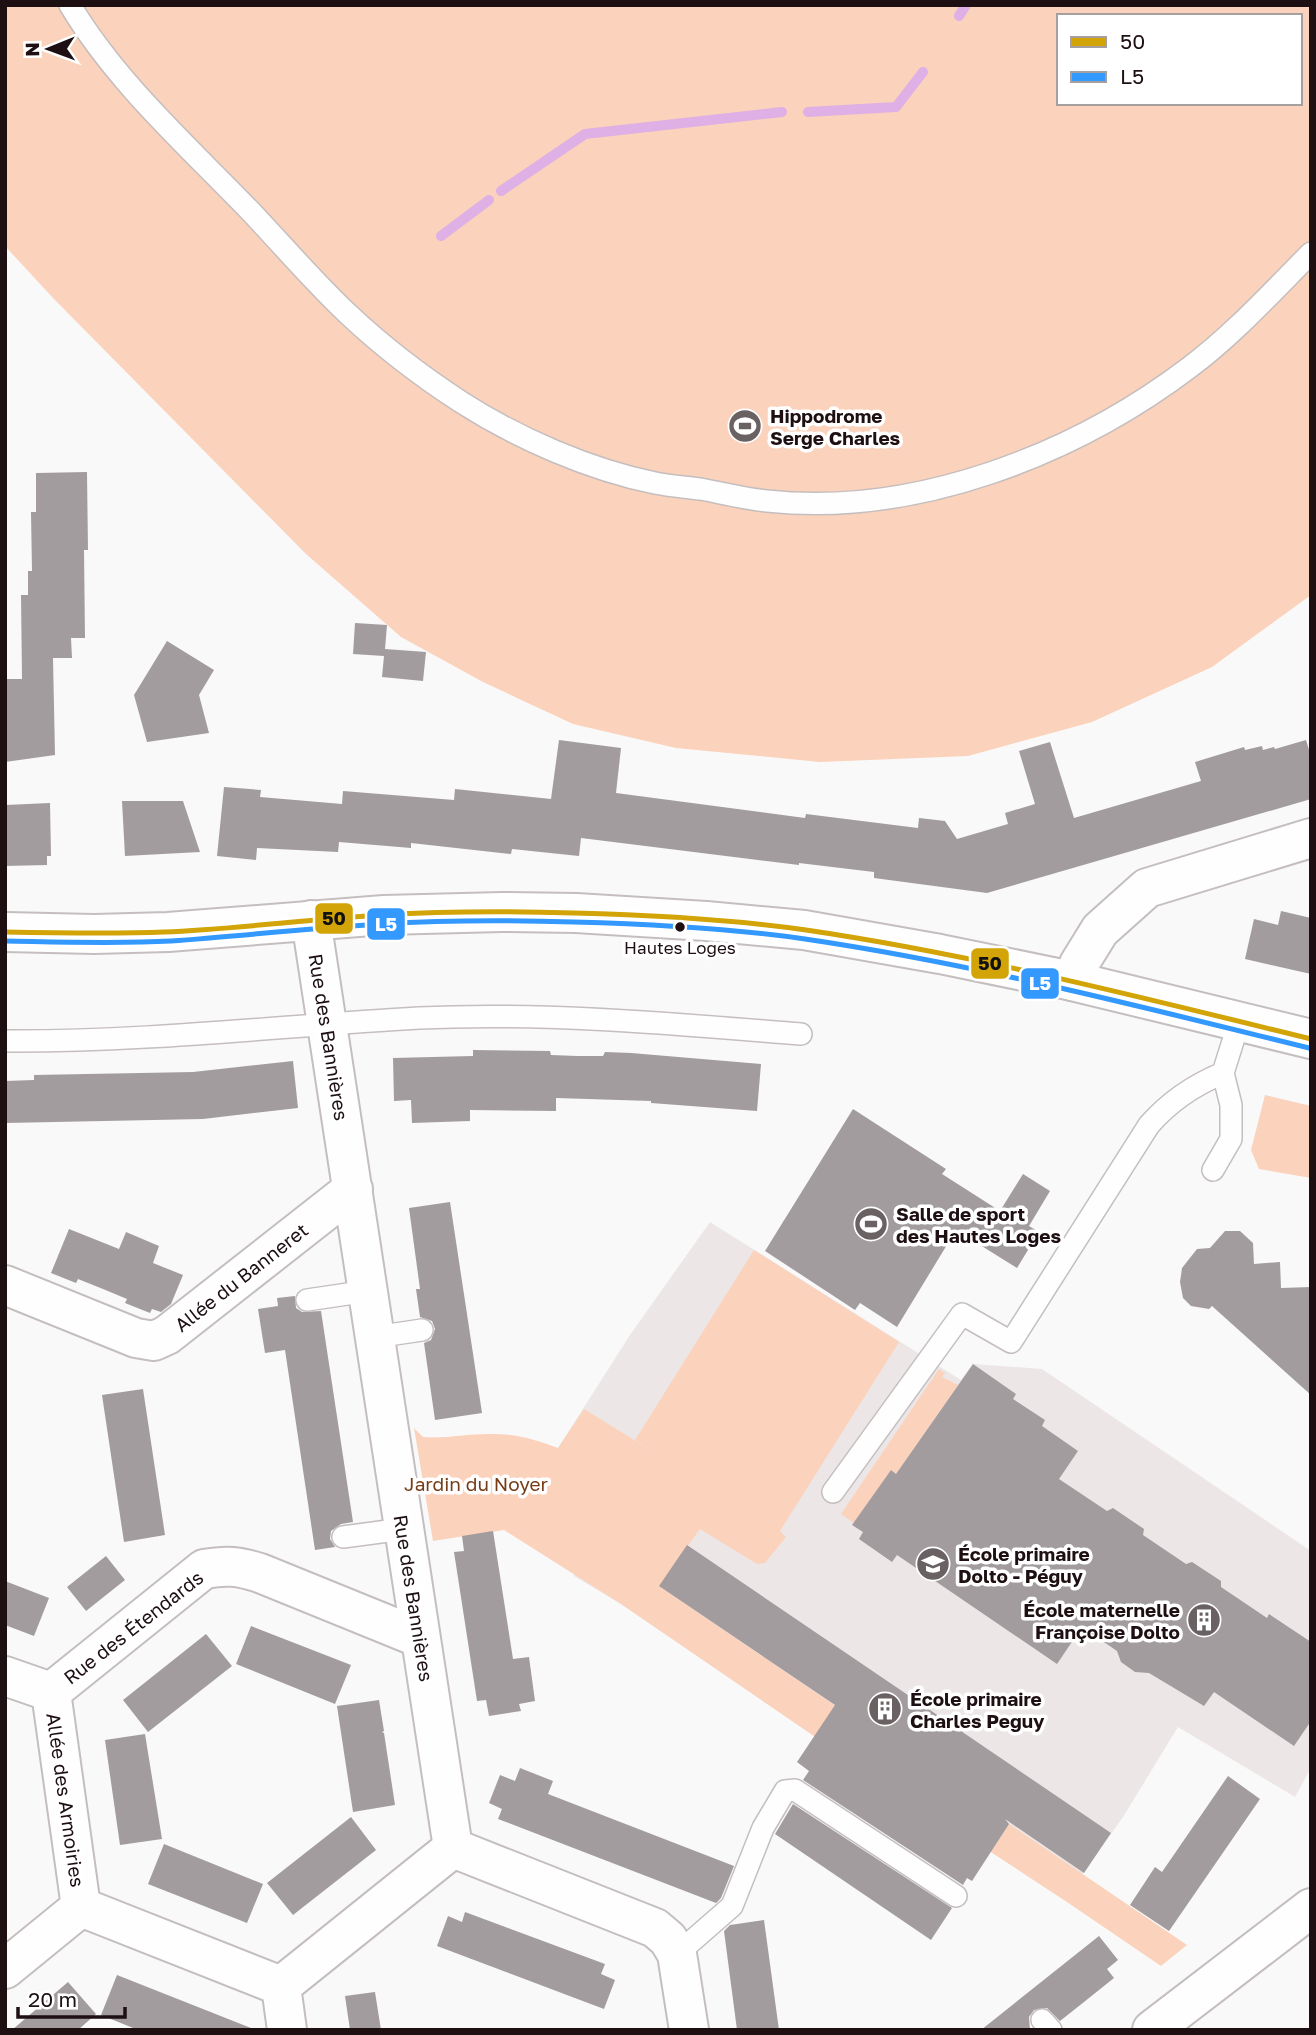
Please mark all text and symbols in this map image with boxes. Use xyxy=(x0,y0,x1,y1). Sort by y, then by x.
north arrow xyxy=(14,14,84,84)
legend xyxy=(1057,14,1302,105)
text: 50 xyxy=(1120,28,1145,54)
text: N xyxy=(20,42,43,57)
text: L5 xyxy=(1120,63,1144,89)
place label: Hippodrome Serge Charles xyxy=(770,404,901,449)
sports icon: Hippodrome Serge Charles xyxy=(726,407,764,445)
line badge: 50 xyxy=(314,902,354,935)
text: 50 xyxy=(322,906,346,929)
line badge: L5 xyxy=(366,907,406,941)
text: L5 xyxy=(375,912,397,935)
marker: Hautes Loges xyxy=(673,920,687,934)
place label: Hautes Loges xyxy=(624,937,736,958)
line badge: 50 xyxy=(970,947,1010,980)
text: 50 xyxy=(978,951,1002,974)
street label: Rue des Bannières xyxy=(304,952,354,1122)
line badge: L5 xyxy=(1020,967,1060,1000)
text: L5 xyxy=(1029,971,1051,994)
place label: Salle de sport des Hautes Loges xyxy=(896,1202,1061,1247)
sports icon: Salle de sport des Hautes Loges xyxy=(852,1205,890,1243)
street label: Allée du Banneret xyxy=(170,1218,312,1336)
park label: Jardin du Noyer xyxy=(404,1472,548,1495)
street label: Rue des Bannières xyxy=(389,1513,439,1683)
place label: École primaire Dolto - Péguy xyxy=(958,1542,1090,1587)
school or university icon: École primaire Dolto - Péguy xyxy=(914,1545,952,1583)
street label: Rue des Étendards xyxy=(59,1565,207,1689)
place label: École maternelle Françoise Dolto xyxy=(1023,1598,1180,1643)
building icon: École maternelle Françoise Dolto xyxy=(1185,1601,1223,1639)
place label: École primaire Charles Peguy xyxy=(910,1687,1045,1732)
building icon: École primaire Charles Peguy xyxy=(866,1690,904,1728)
street label: Allée des Armoiries xyxy=(42,1711,90,1889)
scale bar xyxy=(18,1976,124,2020)
text: 20 m xyxy=(28,1986,77,2012)

